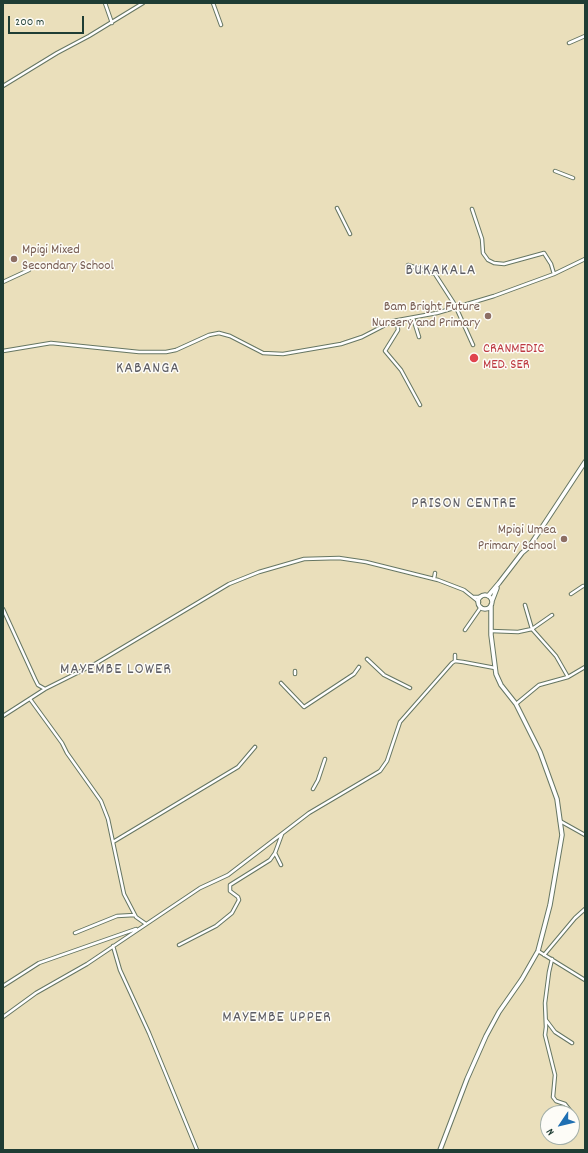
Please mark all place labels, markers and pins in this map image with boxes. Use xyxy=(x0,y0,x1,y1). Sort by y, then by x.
place label: Mpigi Mixed Secondary School xyxy=(22,243,114,276)
marker: Mpigi Mixed Secondary School xyxy=(9,254,19,264)
place label: Bam Bright Future Nursery and Primary xyxy=(372,300,480,332)
marker: Bam Bright Future Nursery and Primary xyxy=(483,311,493,321)
place label: CRANMEDIC MED. SER xyxy=(483,342,544,374)
marker: CRANMEDIC MED. SER xyxy=(468,352,480,364)
place label: Mpigi Umea Primary School xyxy=(478,523,556,556)
marker: Mpigi Umea Primary School xyxy=(559,534,569,544)

